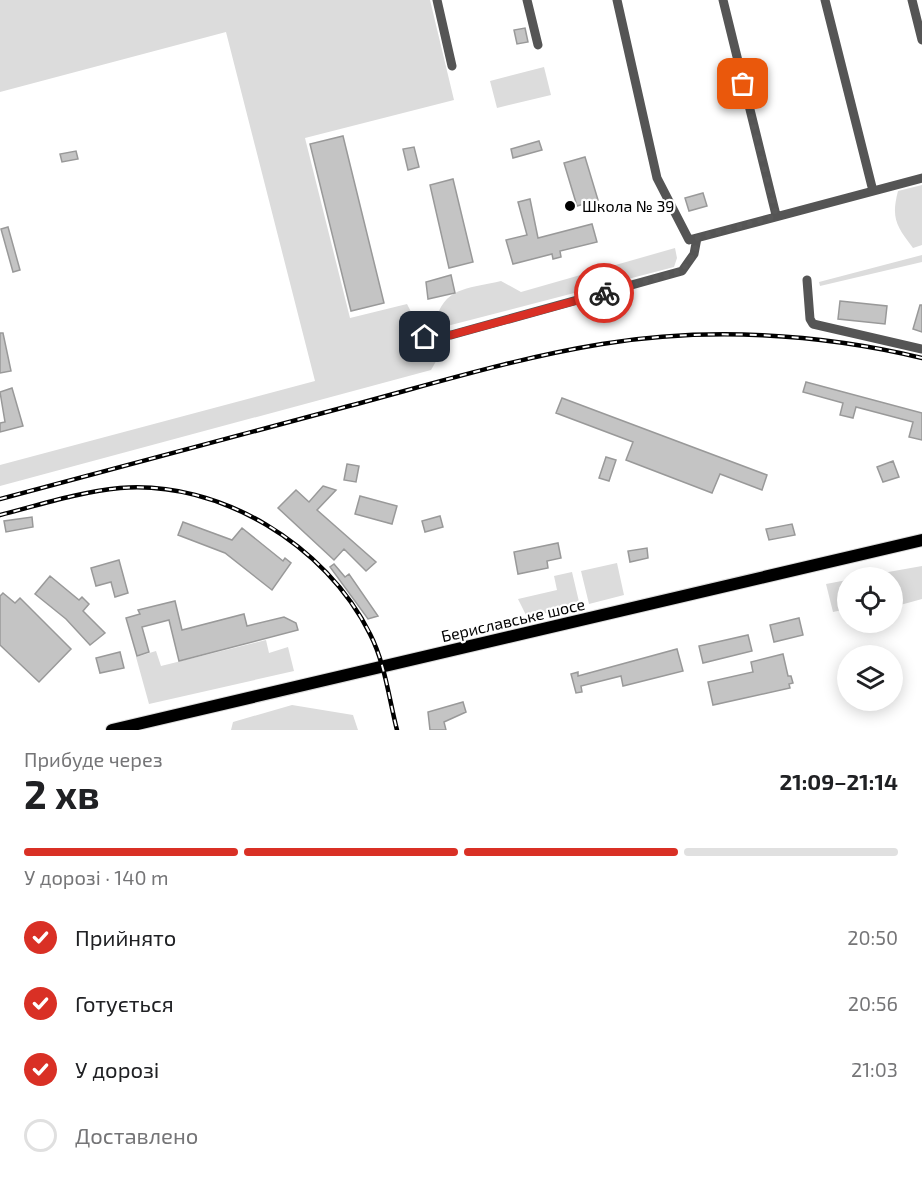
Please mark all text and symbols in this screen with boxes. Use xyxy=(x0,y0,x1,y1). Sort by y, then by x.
pin xyxy=(717,58,768,109)
icon: bag xyxy=(726,67,759,100)
place label: Школа № 39 xyxy=(582,196,674,215)
marker: Школа № 39 xyxy=(563,199,577,213)
courier xyxy=(574,263,634,323)
icon: bike xyxy=(588,277,621,310)
pin xyxy=(399,311,450,362)
icon: home xyxy=(408,320,441,353)
map controls xyxy=(837,567,903,711)
button: locate xyxy=(837,567,903,633)
street label: Бериславське шосе xyxy=(439,594,587,645)
button: layers xyxy=(837,645,903,711)
text: Прибуде через xyxy=(24,747,163,771)
text: 21:09–21:14 xyxy=(779,768,898,794)
text: 2 хв xyxy=(24,770,100,817)
text: У дорозі · 140 m xyxy=(24,865,169,889)
icon: check xyxy=(24,921,57,954)
text: Прийнято xyxy=(75,924,176,950)
text: 20:50 xyxy=(847,925,898,949)
icon: check xyxy=(24,987,57,1020)
text: Готується xyxy=(75,990,174,1016)
text: 20:56 xyxy=(848,991,898,1015)
icon: check xyxy=(24,1053,57,1086)
text: У дорозі xyxy=(75,1056,159,1082)
text: 21:03 xyxy=(851,1057,898,1081)
text: Доставлено xyxy=(75,1122,198,1148)

